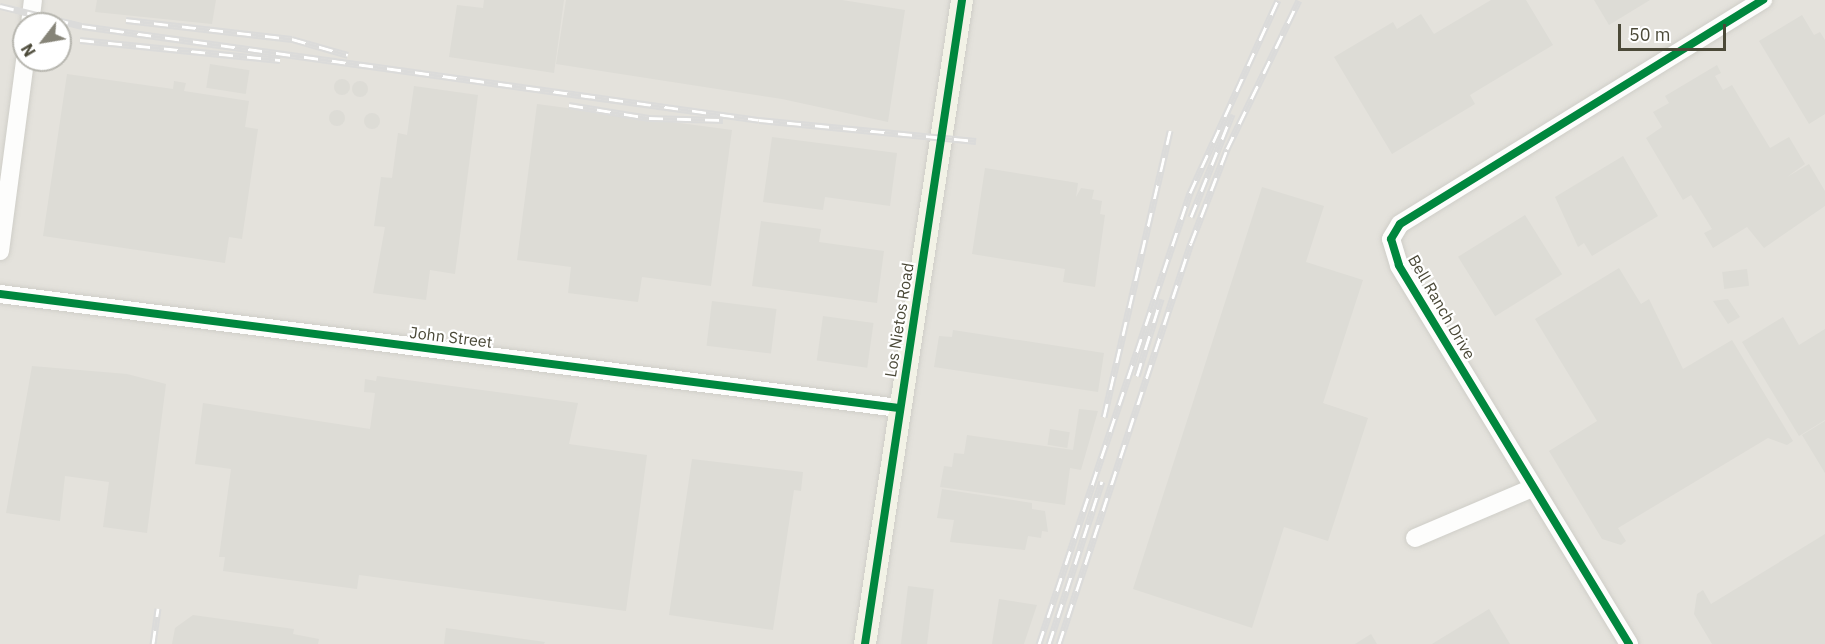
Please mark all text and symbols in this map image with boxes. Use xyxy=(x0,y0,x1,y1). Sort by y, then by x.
north arrow xyxy=(12,12,72,72)
scale bar xyxy=(1621,12,1729,50)
text: 50 m xyxy=(1629,23,1671,46)
text: N xyxy=(17,40,40,60)
street label: Bell Ranch Drive xyxy=(1404,251,1480,363)
street label: Los Nietos Road xyxy=(880,262,918,378)
street label: John Street xyxy=(409,322,493,352)

